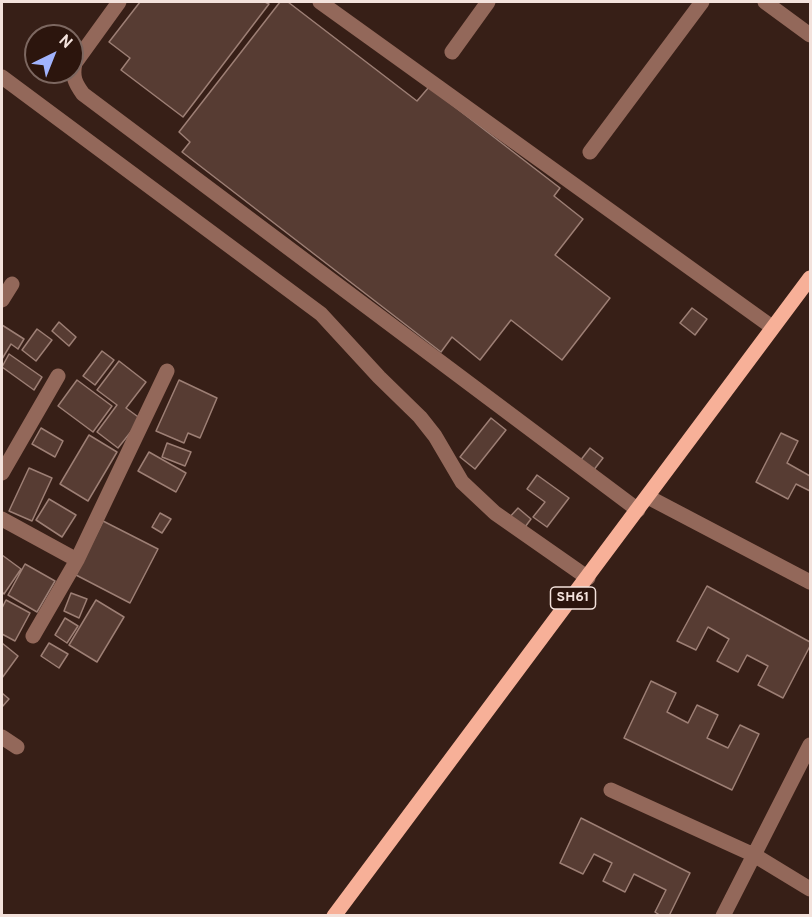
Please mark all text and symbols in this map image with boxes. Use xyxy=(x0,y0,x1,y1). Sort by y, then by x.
north arrow xyxy=(24,24,84,84)
text: N xyxy=(54,31,76,54)
road number: SH61 xyxy=(550,587,596,609)

